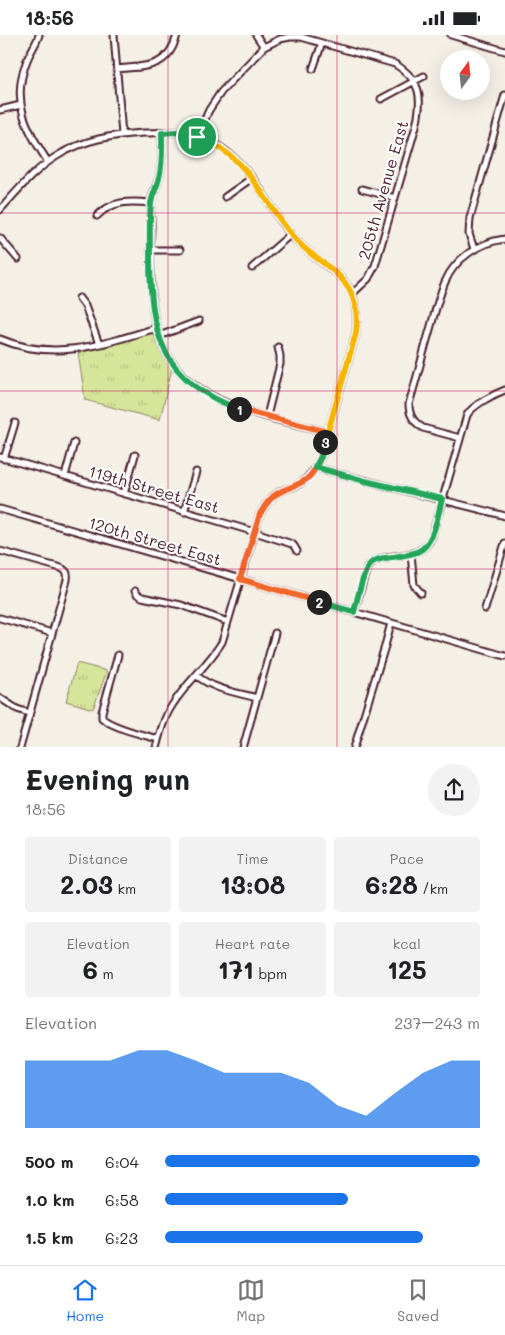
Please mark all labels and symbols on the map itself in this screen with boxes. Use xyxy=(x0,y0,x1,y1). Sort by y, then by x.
north arrow xyxy=(440,50,490,100)
pin xyxy=(176,116,218,158)
street label: 205th Avenue East xyxy=(353,118,412,262)
pin: 1 xyxy=(226,397,252,421)
pin: 3 xyxy=(312,429,338,455)
street label: 119th Street East xyxy=(86,460,222,517)
street label: 120th Street East xyxy=(86,512,224,570)
pin: 2 xyxy=(306,589,332,615)

